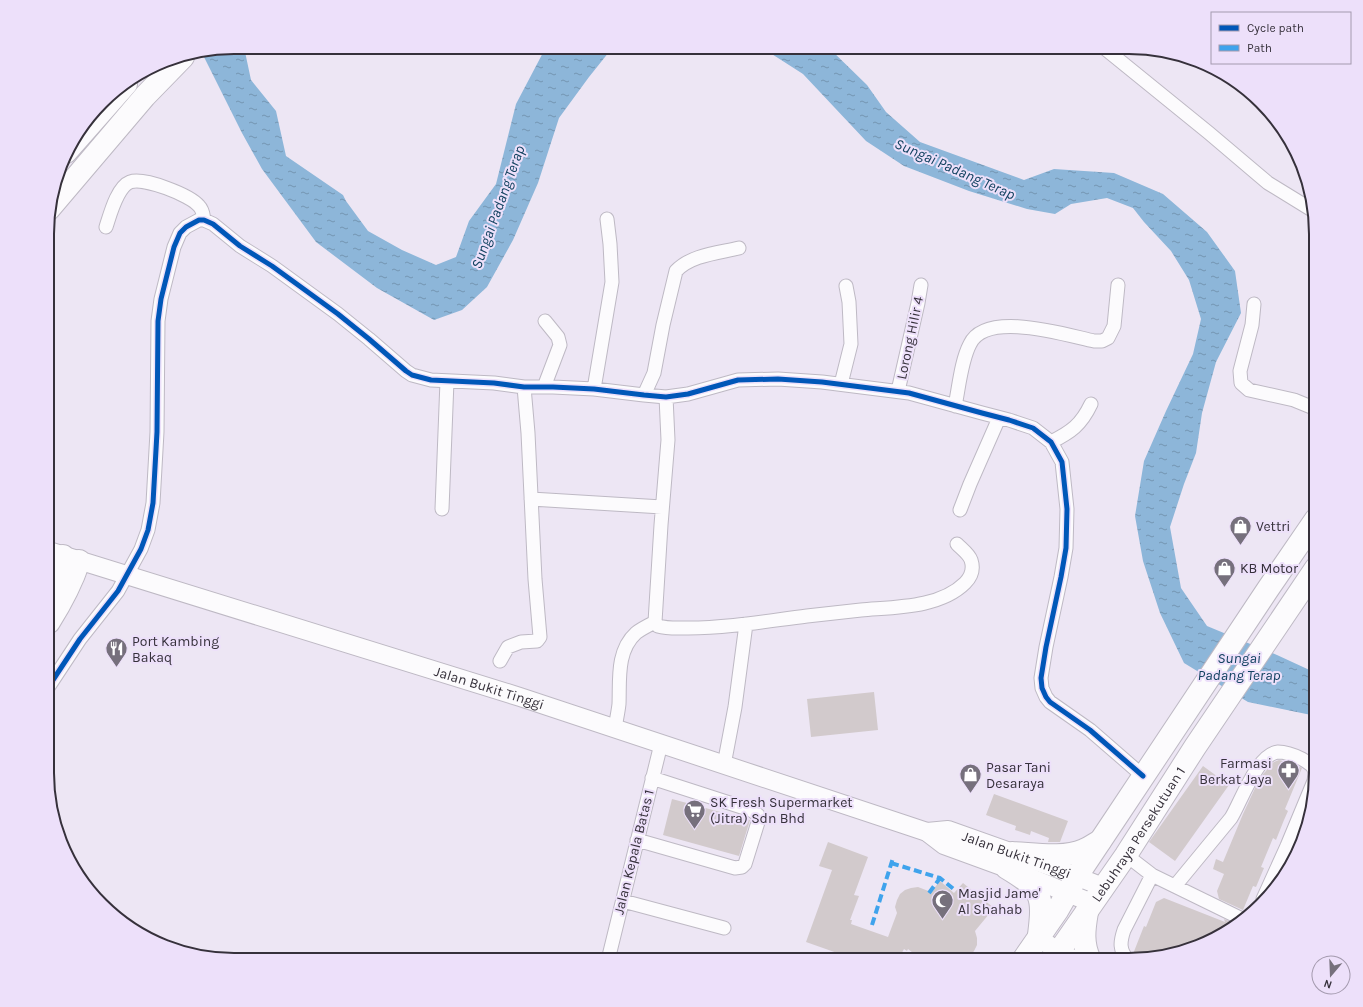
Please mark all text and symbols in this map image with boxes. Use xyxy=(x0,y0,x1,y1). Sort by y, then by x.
legend xyxy=(1211,12,1351,64)
text: Cycle path xyxy=(1247,21,1304,35)
text: Path xyxy=(1247,41,1272,55)
water label: Sungai Padang Terap xyxy=(892,134,1018,204)
water label: Sungai Padang Terap xyxy=(467,143,529,271)
street label: Lorong Hilir 4 xyxy=(893,295,927,381)
shop icon: Vettri xyxy=(1227,513,1253,546)
place label: Vettri xyxy=(1256,518,1290,535)
shop icon: KB Motor xyxy=(1211,555,1237,588)
place label: KB Motor xyxy=(1240,560,1299,577)
place label: Port Kambing Bakaq xyxy=(132,633,219,666)
restaurant icon: Port Kambing Bakaq xyxy=(103,636,129,669)
water label: Sungai Padang Terap xyxy=(1197,649,1281,684)
street label: Jalan Bukit Tinggi xyxy=(432,662,546,713)
place label: Farmasi Berkat Jaya xyxy=(1199,755,1272,788)
pharmacy icon: Farmasi Berkat Jaya xyxy=(1275,758,1301,791)
place label: Pasar Tani Desaraya xyxy=(986,759,1051,792)
shop icon: Pasar Tani Desaraya xyxy=(958,762,984,795)
street label: Lebuhraya Persekutuan 1 xyxy=(1088,763,1189,905)
street label: Jalan Kepala Batas 1 xyxy=(610,788,658,916)
place label: SK Fresh Supermarket (Jitra) Sdn Bhd xyxy=(710,794,853,827)
supermarket icon: SK Fresh Supermarket (Jitra) Sdn Bhd xyxy=(681,797,707,830)
street label: Jalan Bukit Tinggi xyxy=(960,827,1074,882)
place label: Masjid Jame' Al Shahab xyxy=(958,885,1041,918)
mosque icon: Masjid Jame' Al Shahab xyxy=(930,888,956,921)
north arrow xyxy=(1311,955,1351,995)
text: N xyxy=(1322,977,1334,991)

